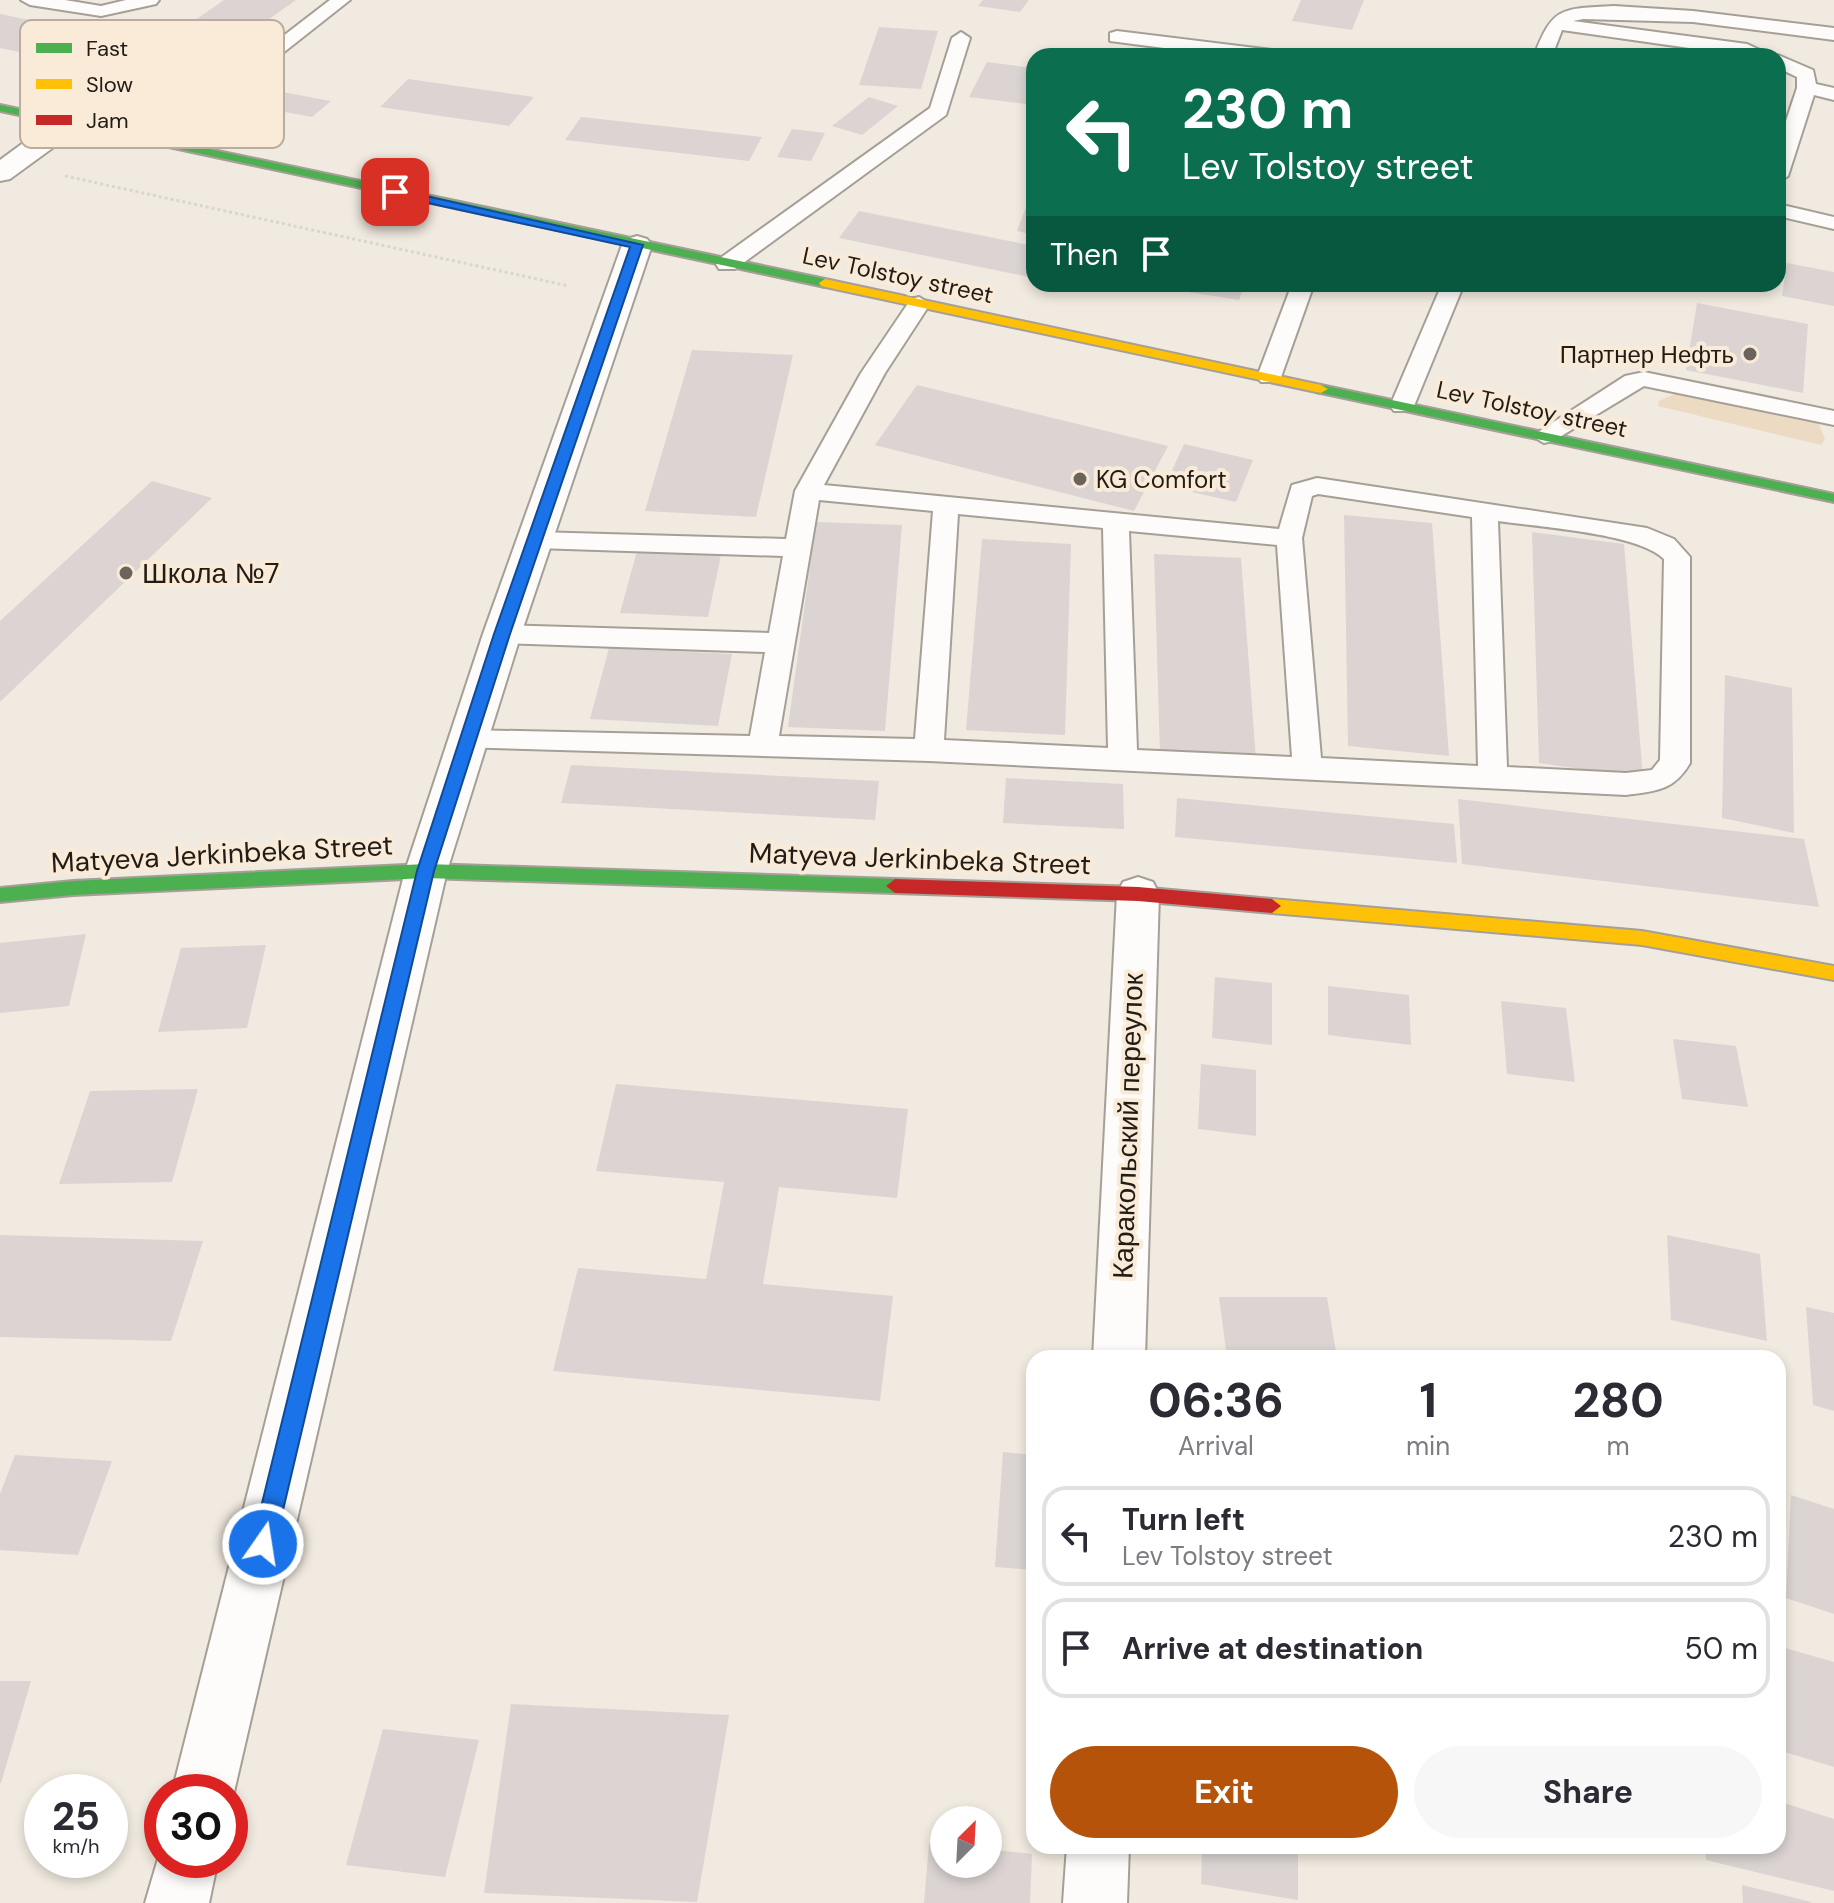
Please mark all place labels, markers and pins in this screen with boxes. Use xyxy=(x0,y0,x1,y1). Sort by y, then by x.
pin xyxy=(361,158,429,226)
place label: Партнер Нефть xyxy=(1560,339,1734,370)
marker: Партнер Нефть xyxy=(1741,345,1759,363)
place label: KG Comfort xyxy=(1096,464,1227,495)
marker: KG Comfort xyxy=(1071,470,1089,488)
place label: Школа №7 xyxy=(142,555,280,592)
marker: Школа №7 xyxy=(117,564,135,582)

